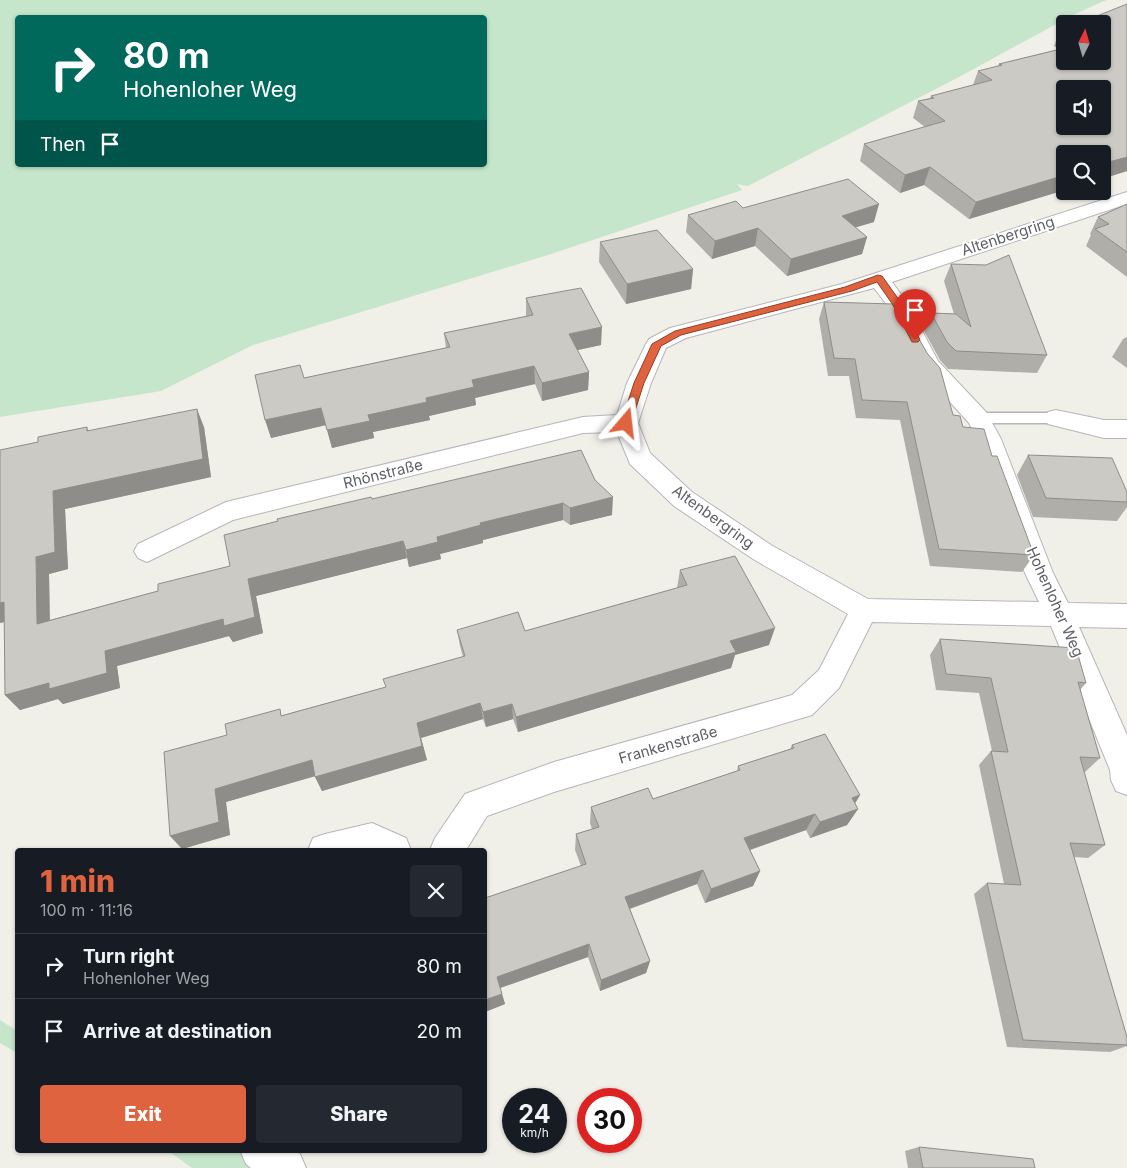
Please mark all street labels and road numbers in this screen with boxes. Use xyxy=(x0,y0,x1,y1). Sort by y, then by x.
street label: Altenbergring xyxy=(959,212,1057,259)
street label: Rhönstraße xyxy=(341,454,425,493)
street label: Altenbergring xyxy=(669,480,758,553)
street label: Hohenloher Weg xyxy=(1023,544,1088,660)
street label: Frankenstraße xyxy=(616,721,719,768)

